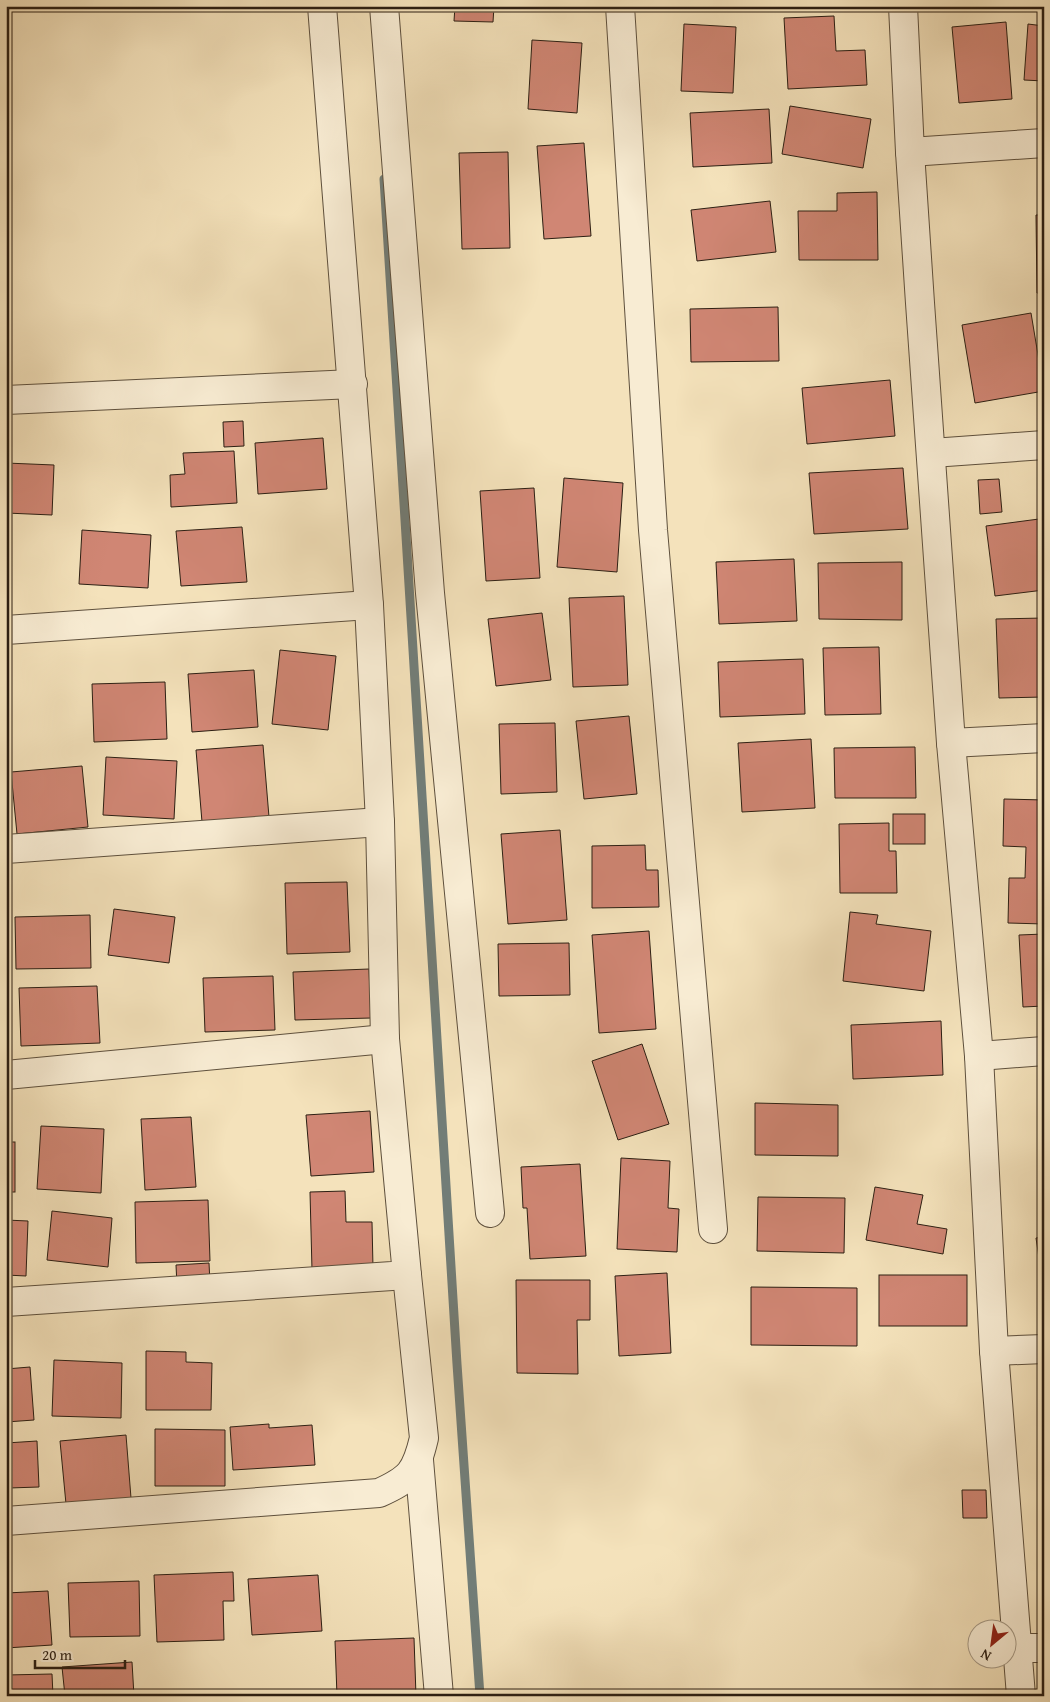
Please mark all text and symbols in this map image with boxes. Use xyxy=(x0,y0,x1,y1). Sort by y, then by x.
north arrow xyxy=(968,1620,1018,1670)
scale bar xyxy=(35,1637,125,1669)
text: 20 m xyxy=(42,1644,73,1665)
text: N xyxy=(976,1644,995,1666)

